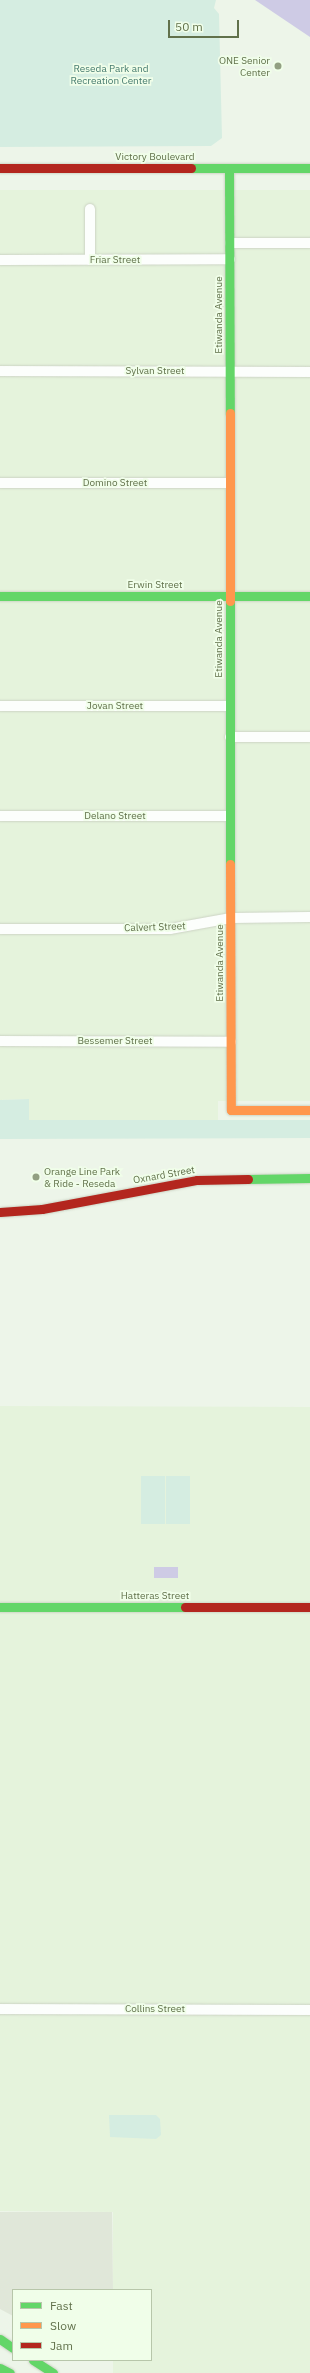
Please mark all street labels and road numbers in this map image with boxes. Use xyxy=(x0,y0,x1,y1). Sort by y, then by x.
street label: Victory Boulevard xyxy=(115,151,195,163)
street label: Friar Street xyxy=(90,254,140,266)
street label: Etiwanda Avenue xyxy=(213,276,225,354)
street label: Sylvan Street xyxy=(125,365,185,377)
street label: Domino Street xyxy=(83,477,147,489)
street label: Erwin Street xyxy=(127,579,183,591)
street label: Etiwanda Avenue xyxy=(213,600,225,678)
street label: Jovan Street xyxy=(87,700,143,712)
street label: Delano Street xyxy=(84,810,146,822)
street label: Calvert Street xyxy=(124,920,186,934)
street label: Etiwanda Avenue xyxy=(214,924,226,1002)
street label: Bessemer Street xyxy=(78,1035,152,1047)
street label: Oxnard Street xyxy=(132,1164,196,1186)
street label: Hatteras Street xyxy=(121,1590,189,1602)
street label: Collins Street xyxy=(125,2003,185,2015)

